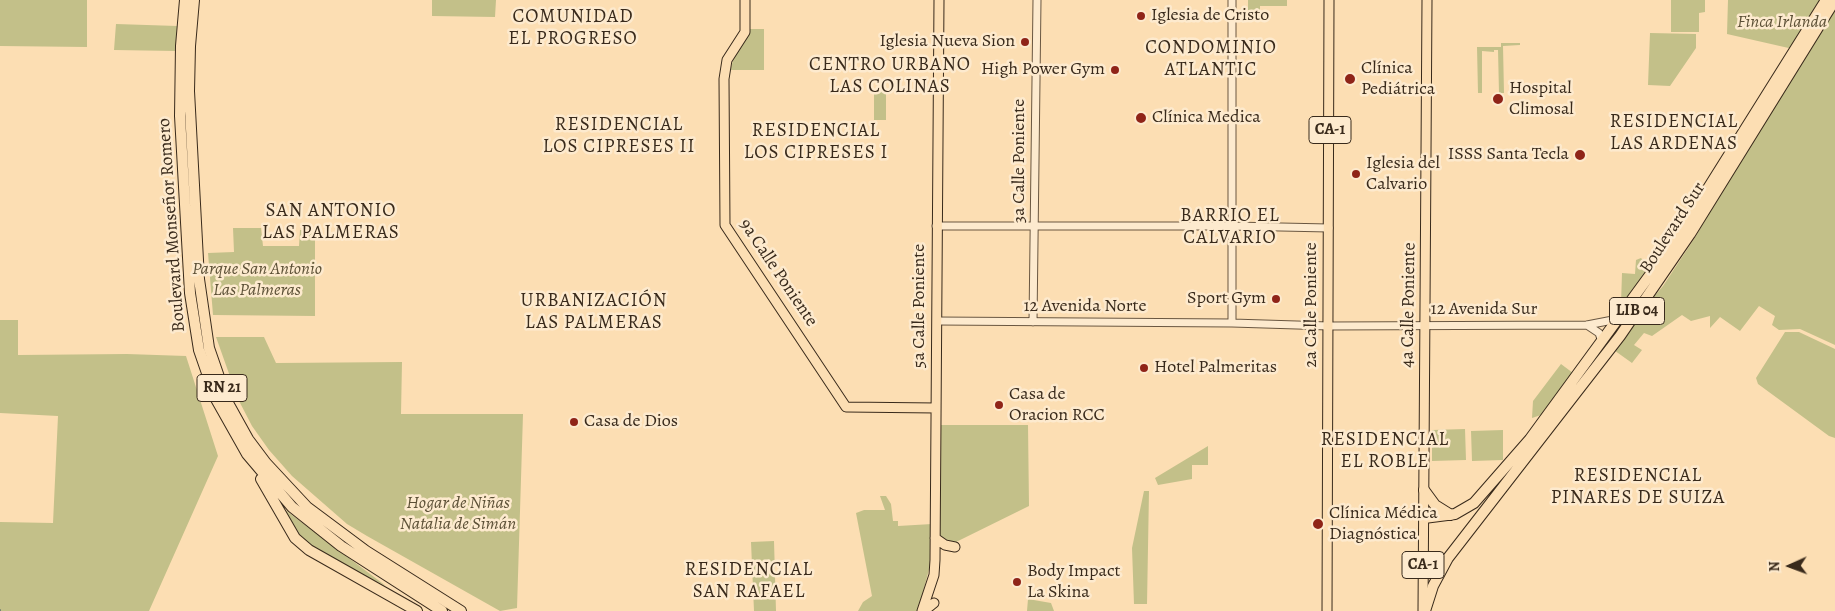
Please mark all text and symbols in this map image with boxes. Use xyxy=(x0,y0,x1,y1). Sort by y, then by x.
place label: Iglesia de Cristo xyxy=(1151,5,1269,27)
district label: COMUNIDAD EL PROGRESO xyxy=(507,6,639,50)
marker: Iglesia de Cristo xyxy=(1135,10,1147,22)
park label: Finca Irlanda xyxy=(1737,12,1827,34)
place label: Iglesia Nueva Sion xyxy=(879,31,1015,53)
marker: Iglesia Nueva Sion xyxy=(1019,36,1031,48)
district label: CONDOMINIO ATLANTIC xyxy=(1144,37,1278,81)
district label: CENTRO URBANO LAS COLINAS xyxy=(807,54,973,98)
place label: Clínica Pediátrica xyxy=(1361,58,1435,100)
place label: High Power Gym xyxy=(981,59,1105,81)
marker: High Power Gym xyxy=(1109,64,1121,76)
marker: Clínica Pediátrica xyxy=(1343,72,1357,86)
place label: Hospital Climosal xyxy=(1509,78,1574,120)
marker: Hospital Climosal xyxy=(1491,92,1505,106)
street label: 3a Calle Poniente xyxy=(1009,99,1031,223)
place label: Clínica Medica xyxy=(1152,107,1261,129)
marker: Clínica Medica xyxy=(1134,111,1148,125)
district label: RESIDENCIAL LAS ARDENAS xyxy=(1608,111,1740,155)
district label: RESIDENCIAL LOS CIPRESES II xyxy=(541,114,697,158)
road number: CA-1 xyxy=(1309,116,1351,144)
street label: Boulevard Monseñor Romero xyxy=(154,117,190,333)
district label: RESIDENCIAL LOS CIPRESES I xyxy=(742,120,890,164)
place label: ISSS Santa Tecla xyxy=(1448,144,1569,166)
marker: ISSS Santa Tecla xyxy=(1573,148,1587,162)
place label: Iglesia del Calvario xyxy=(1366,153,1440,195)
marker: Iglesia del Calvario xyxy=(1350,168,1362,180)
street label: Boulevard Sur xyxy=(1636,179,1710,277)
district label: SAN ANTONIO LAS PALMERAS xyxy=(261,200,401,244)
district label: BARRIO EL CALVARIO xyxy=(1179,205,1281,249)
street label: 9a Calle Poniente xyxy=(734,215,822,331)
street label: 2a Calle Poniente xyxy=(1301,242,1323,368)
street label: 4a Calle Poniente xyxy=(1397,242,1421,368)
street label: 5a Calle Poniente xyxy=(909,244,931,368)
park label: Parque San Antonio Las Palmeras xyxy=(192,259,322,302)
place label: Sport Gym xyxy=(1187,288,1266,310)
district label: URBANIZACIÓN LAS PALMERAS xyxy=(519,290,669,334)
marker: Sport Gym xyxy=(1270,293,1282,305)
street label: 12 Avenida Norte xyxy=(1023,296,1147,318)
road number: LIB 04 xyxy=(1610,298,1664,324)
street label: 12 Avenida Sur xyxy=(1431,299,1537,321)
place label: Hotel Palmeritas xyxy=(1154,357,1277,379)
marker: Hotel Palmeritas xyxy=(1138,362,1150,374)
road number: RN 21 xyxy=(197,374,247,402)
place label: Casa de Oracion RCC xyxy=(1009,384,1105,426)
marker: Casa de Oracion RCC xyxy=(993,399,1005,411)
place label: Casa de Dios xyxy=(584,411,678,433)
marker: Casa de Dios xyxy=(568,416,580,428)
district label: RESIDENCIAL EL ROBLE xyxy=(1319,429,1451,473)
district label: RESIDENCIAL PINARES DE SUIZA xyxy=(1549,465,1727,509)
park label: Hogar de Niñas Natalia de Simán xyxy=(400,493,516,536)
place label: Clínica Médica Diagnóstica xyxy=(1329,503,1438,546)
marker: Clínica Médica Diagnóstica xyxy=(1311,517,1325,531)
north arrow xyxy=(1765,541,1815,591)
road number: CA-1 xyxy=(1402,552,1444,578)
district label: RESIDENCIAL SAN RAFAEL xyxy=(683,559,815,603)
place label: Body Impact La Skina xyxy=(1027,561,1121,604)
text: N xyxy=(1765,561,1784,572)
marker: Body Impact La Skina xyxy=(1011,576,1023,588)

